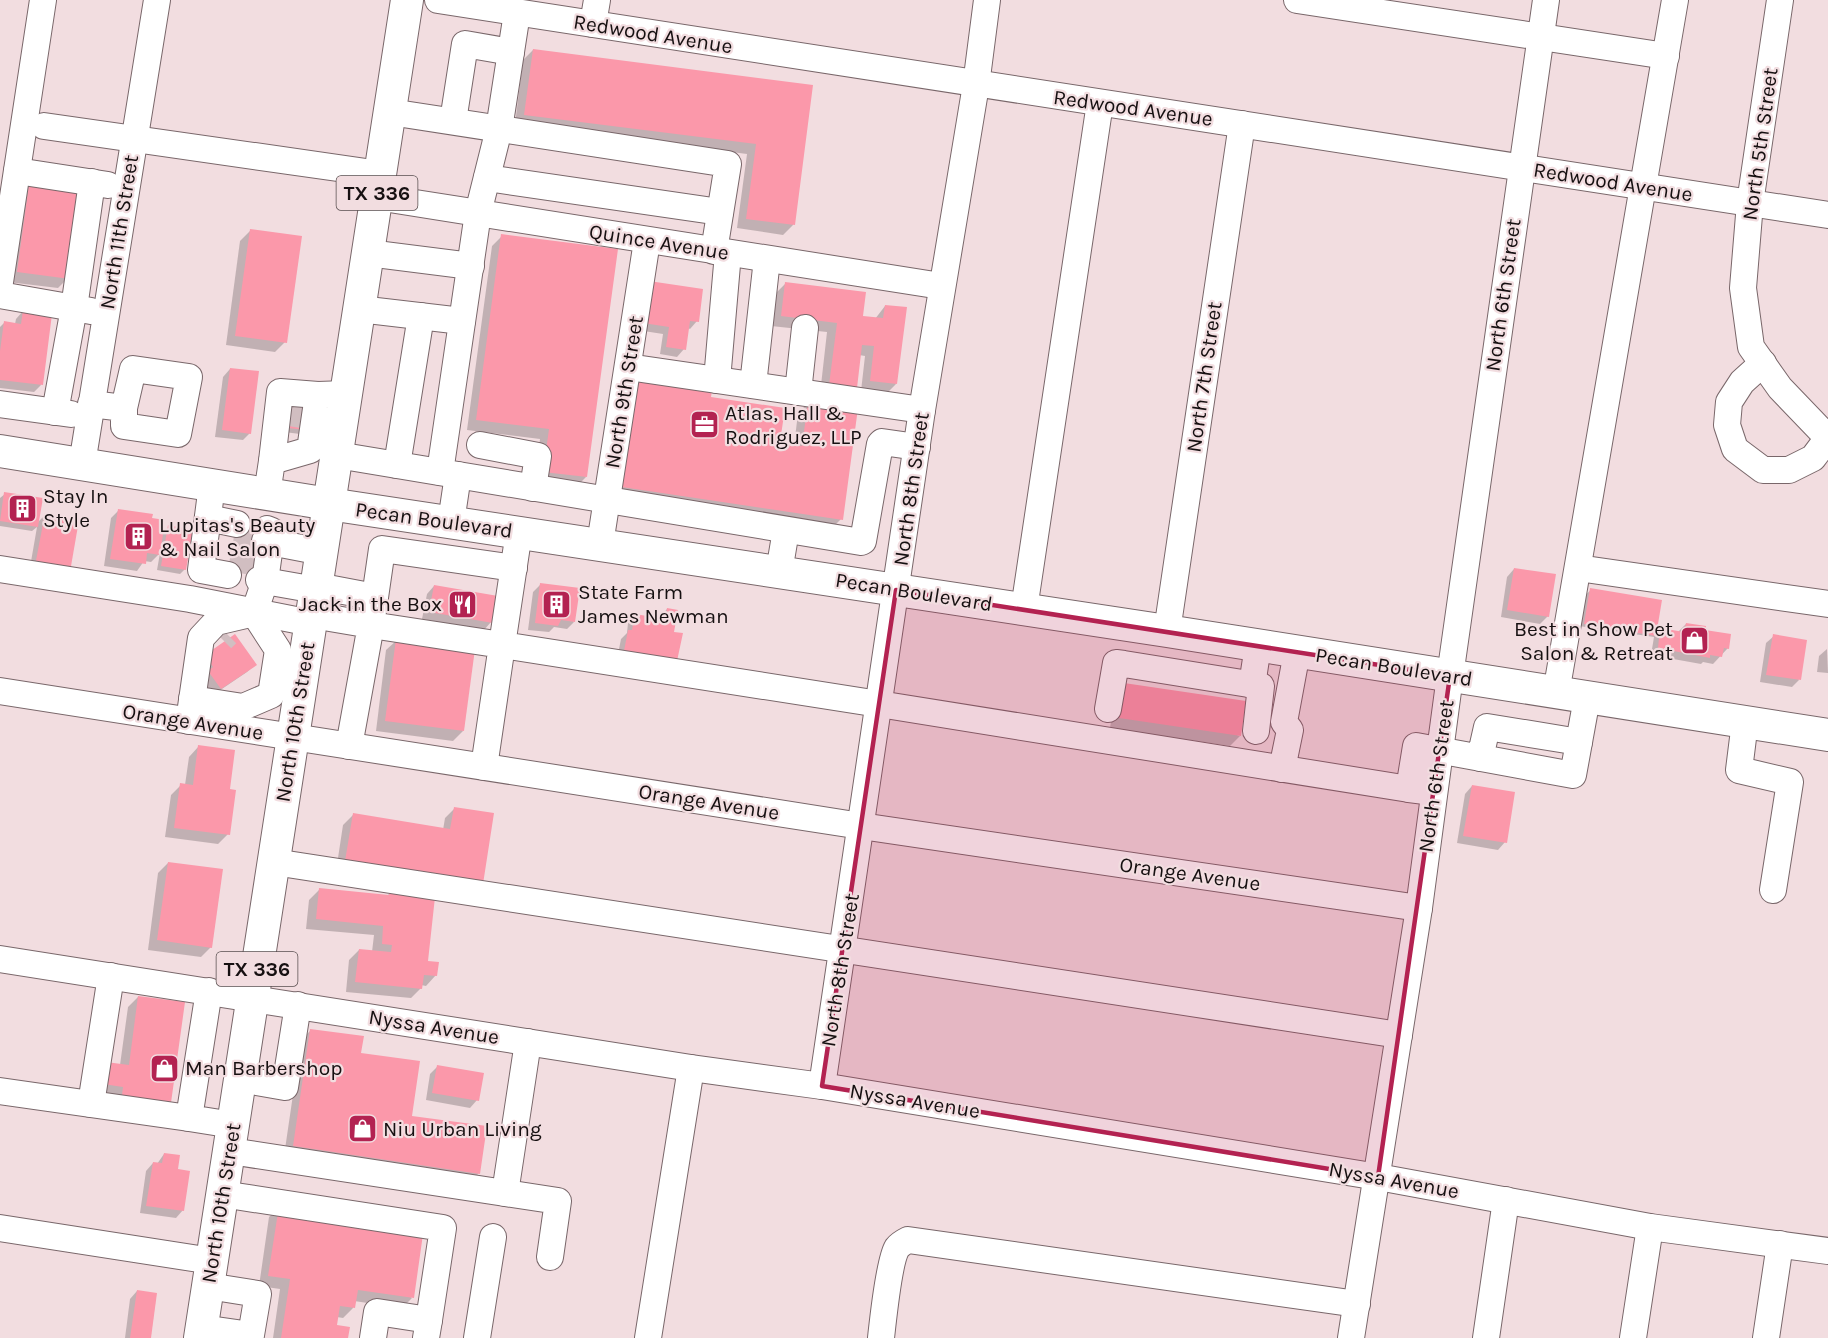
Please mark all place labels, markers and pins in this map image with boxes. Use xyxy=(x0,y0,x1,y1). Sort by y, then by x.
place label: Atlas, Hall & Rodriguez, LLP xyxy=(725,401,862,449)
office icon: Atlas, Hall & Rodriguez, LLP xyxy=(688,409,720,441)
place label: Stay In Style xyxy=(43,484,108,532)
building icon: Stay In Style xyxy=(6,492,38,524)
place label: Lupitas's Beauty & Nail Salon xyxy=(159,513,315,561)
building icon: Lupitas's Beauty & Nail Salon xyxy=(122,521,154,553)
place label: State Farm James Newman xyxy=(578,580,729,628)
restaurant icon: Jack in the Box xyxy=(447,588,479,620)
building icon: State Farm James Newman xyxy=(541,588,573,620)
place label: Jack in the Box xyxy=(299,592,442,616)
place label: Best in Show Pet Salon & Retreat xyxy=(1514,617,1673,665)
shop icon: Best in Show Pet Salon & Retreat xyxy=(1678,625,1710,657)
shop icon: Man Barbershop xyxy=(148,1052,180,1084)
place label: Man Barbershop xyxy=(185,1056,343,1080)
shop icon: Niu Urban Living xyxy=(346,1113,378,1145)
place label: Niu Urban Living xyxy=(383,1117,542,1141)

